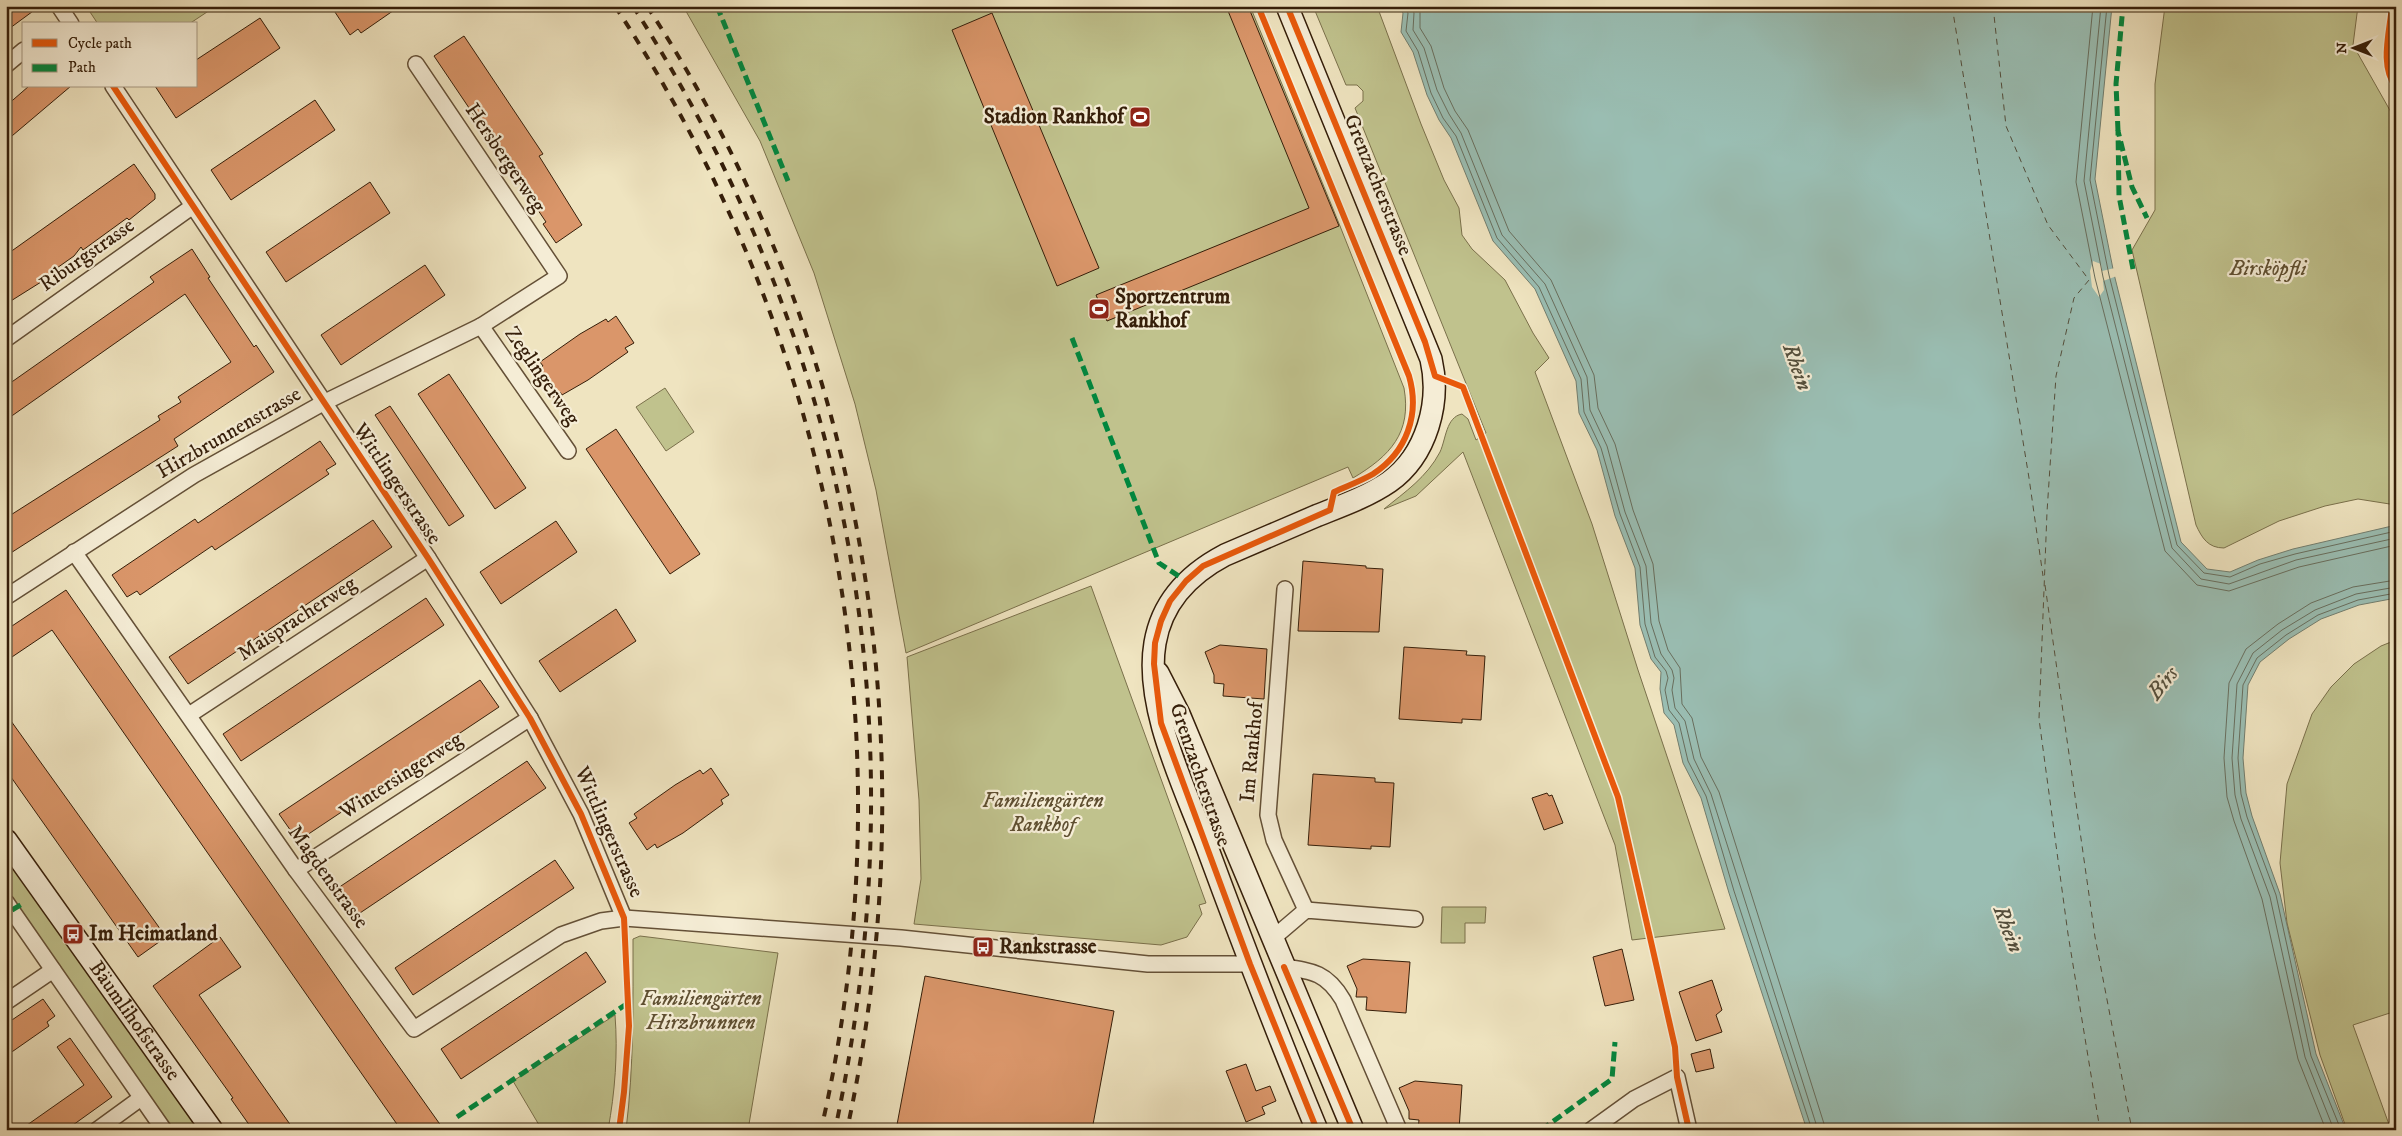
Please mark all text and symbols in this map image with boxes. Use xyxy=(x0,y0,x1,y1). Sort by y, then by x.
legend xyxy=(22,22,198,88)
north arrow xyxy=(2330,22,2380,72)
text: Cycle path xyxy=(68,34,132,53)
text: N xyxy=(2333,42,2351,54)
text: Path xyxy=(68,58,96,77)
street label: Hersbergerweg xyxy=(459,98,552,218)
place label: Stadion Rankhof xyxy=(984,104,1127,130)
sports icon: Stadion Rankhof xyxy=(1128,105,1152,129)
street label: Grenzacherstrasse xyxy=(1338,111,1418,260)
street label: Riburgstrasse xyxy=(34,212,140,297)
park label: Birsköpfli xyxy=(2229,256,2308,282)
place label: Sportzentrum Rankhof xyxy=(1115,284,1231,334)
sports icon: Sportzentrum Rankhof xyxy=(1087,297,1111,321)
street label: Zeglingerweg xyxy=(499,322,586,431)
water label: Rhein xyxy=(1776,339,1818,394)
street label: Hirzbrunnenstrasse xyxy=(152,381,306,485)
street label: Wittlingerstrasse xyxy=(346,418,447,550)
street label: Maispracherweg xyxy=(233,570,362,667)
water label: Birs xyxy=(2141,660,2185,706)
street label: Im Rankhof xyxy=(1235,697,1270,803)
street label: Grenzacherstrasse xyxy=(1163,700,1237,850)
street label: Wintersingerweg xyxy=(334,726,468,826)
street label: Wittlingerstrasse xyxy=(568,762,650,902)
park label: Familiengärten Rankhof xyxy=(982,788,1104,838)
street label: Magdenstrasse xyxy=(282,820,374,934)
water label: Rhein xyxy=(1986,901,2029,956)
place label: Im Heimatland xyxy=(89,921,218,947)
bus stop icon: Im Heimatland xyxy=(61,922,85,946)
place label: Rankstrasse xyxy=(999,934,1097,960)
bus stop icon: Rankstrasse xyxy=(971,935,995,959)
street label: Bäumlihofstrasse xyxy=(83,956,186,1086)
park label: Familiengärten Hirzbrunnen xyxy=(640,986,762,1036)

